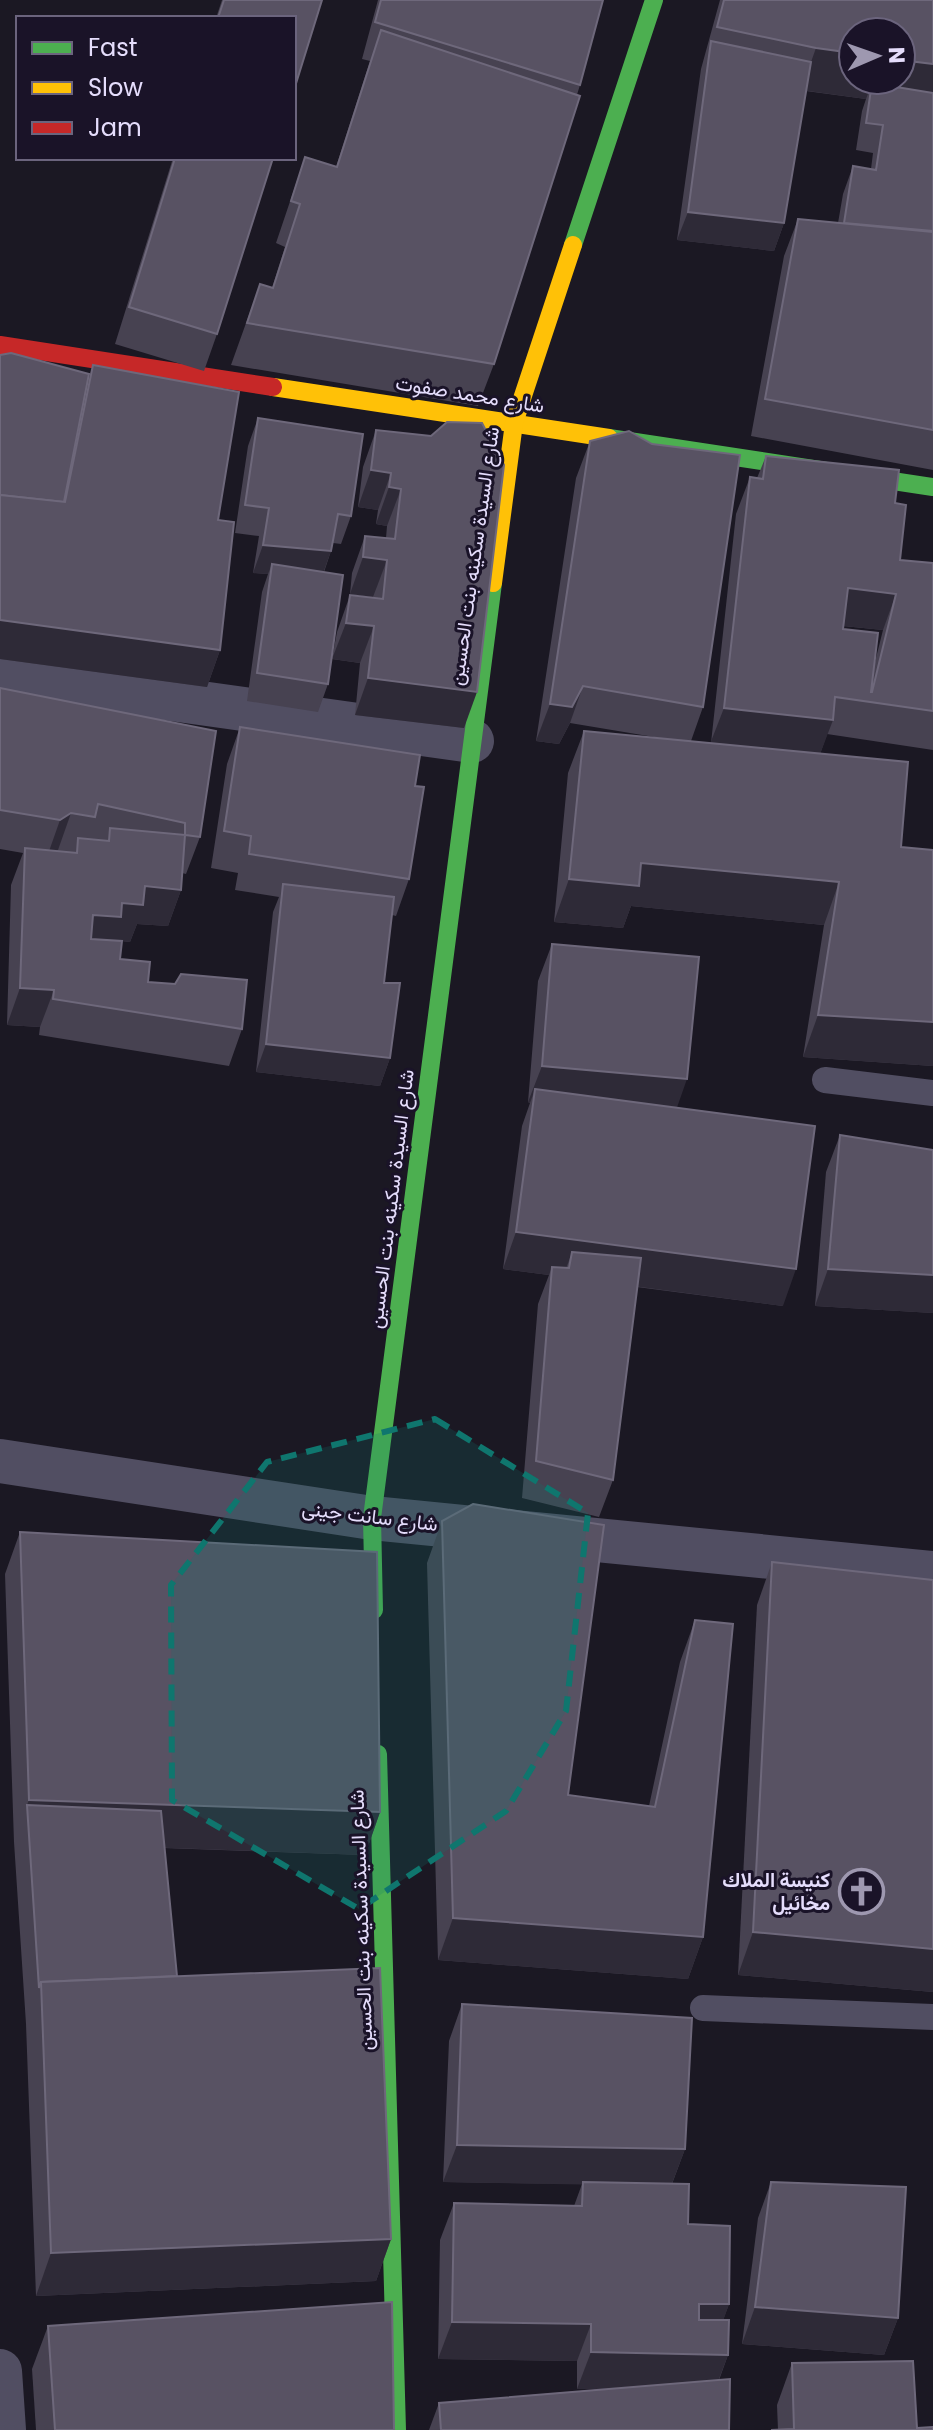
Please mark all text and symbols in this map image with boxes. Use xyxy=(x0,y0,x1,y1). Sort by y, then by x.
legend xyxy=(16,16,296,160)
north arrow xyxy=(837,16,917,96)
text: Fast xyxy=(88,31,138,64)
text: N xyxy=(881,47,912,64)
text: Slow xyxy=(88,71,143,104)
text: Jam xyxy=(88,111,142,144)
street label: شارع محمد صفوت xyxy=(394,368,546,420)
street label: شارع السيدة سكينه بنت الحسين xyxy=(442,425,506,687)
street label: شارع السيدة سكينه بنت الحسين xyxy=(361,1068,421,1330)
street label: شارع سانت جينى xyxy=(301,1494,439,1538)
street label: شارع السيدة سكينه بنت الحسين xyxy=(342,1789,380,2051)
place label: كنيسة الملاك مخائيل xyxy=(722,1866,830,1917)
church icon: كنيسة الملاك مخائيل xyxy=(837,1868,885,1916)

